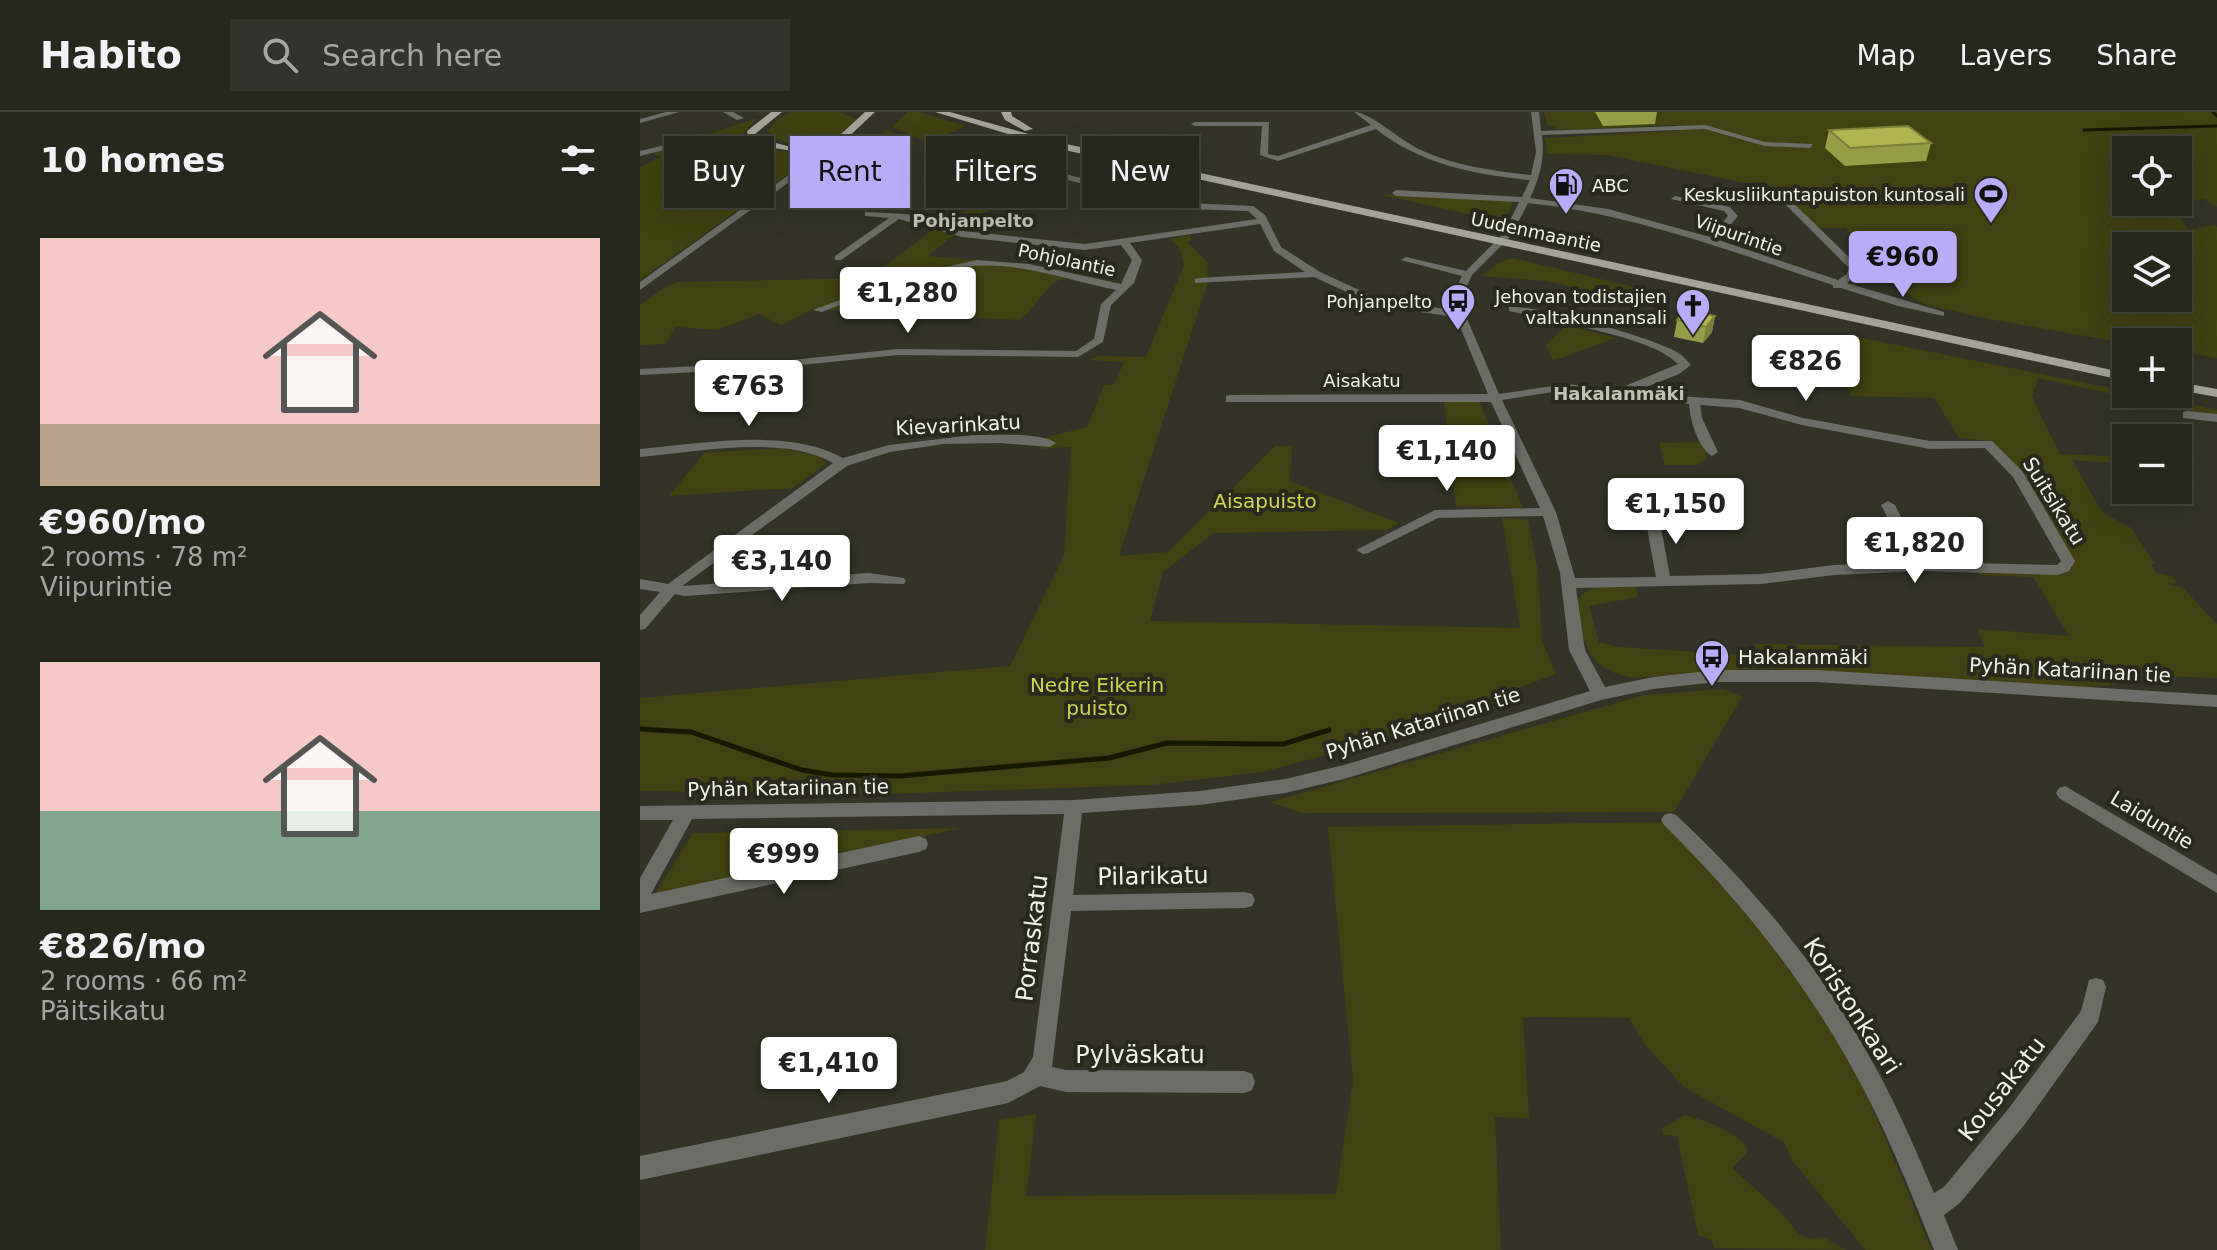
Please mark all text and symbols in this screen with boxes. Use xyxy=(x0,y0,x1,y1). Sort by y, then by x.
search box xyxy=(230,19,790,91)
text: Habito xyxy=(40,33,182,77)
icon: search xyxy=(258,33,302,77)
text: Search here xyxy=(322,38,502,73)
text: Map xyxy=(1856,39,1916,72)
text: Layers xyxy=(1960,39,2052,72)
text: Share xyxy=(2096,39,2177,72)
chip: Buy xyxy=(664,136,774,208)
chip: Rent xyxy=(790,136,910,208)
chip: Filters xyxy=(926,136,1066,208)
chip: New xyxy=(1082,136,1199,208)
map controls xyxy=(2112,136,2192,504)
button: locate xyxy=(2112,136,2192,216)
icon: filters xyxy=(556,138,600,182)
text: 10 homes xyxy=(40,140,225,180)
fuel station icon: ABC xyxy=(1547,166,1585,216)
place label: ABC xyxy=(1592,175,1629,196)
sports icon: Keskusliikuntapuiston kuntosali xyxy=(1972,175,2010,225)
place label: Keskusliikuntapuiston kuntosali xyxy=(1684,184,1965,205)
street label: Uudenmaantie xyxy=(1469,208,1603,256)
district label: Pohjanpelto xyxy=(912,210,1034,231)
street label: Viipurintie xyxy=(1692,210,1786,260)
pin: €960 xyxy=(1856,231,1950,299)
button: layers xyxy=(2112,232,2192,312)
street label: Pohjolantie xyxy=(1016,239,1118,281)
text: €960 xyxy=(1867,242,1939,272)
pin: €1,280 xyxy=(843,267,973,335)
text: €1,280 xyxy=(858,278,958,308)
bus stop icon: Pohjanpelto xyxy=(1439,282,1477,332)
place label: Jehovan todistajien valtakunnansali xyxy=(1494,286,1667,328)
church icon: Jehovan todistajien valtakunnansali xyxy=(1674,287,1712,337)
icon: home xyxy=(248,290,392,434)
place label: Pohjanpelto xyxy=(1326,291,1432,312)
button: + xyxy=(2112,328,2192,408)
pin: €826 xyxy=(1759,335,1853,403)
text: €826 xyxy=(1770,346,1842,376)
pin: €763 xyxy=(702,360,796,428)
street label: Aisakatu xyxy=(1323,370,1401,391)
text: €763 xyxy=(713,371,785,401)
district label: Hakalanmäki xyxy=(1553,383,1685,404)
street label: Kievarinkatu xyxy=(895,410,1021,440)
button: − xyxy=(2112,424,2192,504)
pin: €1,140 xyxy=(1382,425,1512,493)
text: €1,140 xyxy=(1397,436,1497,466)
street label: Suitsikatu xyxy=(2018,453,2090,549)
pin: €1,150 xyxy=(1611,478,1741,546)
park label: Aisapuisto xyxy=(1213,489,1317,513)
text: €1,150 xyxy=(1626,489,1726,519)
text: €960/mo xyxy=(40,502,206,542)
pin: €1,820 xyxy=(1850,517,1980,585)
text: €1,820 xyxy=(1865,528,1965,558)
pin: €3,140 xyxy=(717,535,847,603)
text: 2 rooms · 78 m² xyxy=(40,542,248,572)
text: €3,140 xyxy=(732,546,832,576)
text: Viipurintie xyxy=(40,572,172,602)
bus stop icon: Hakalanmäki xyxy=(1693,638,1731,688)
place label: Hakalanmäki xyxy=(1738,645,1868,669)
street label: Pyhän Katariinan tie xyxy=(1969,653,2171,687)
park label: Nedre Eikerin puisto xyxy=(1030,673,1164,720)
street label: Pyhän Katariinan tie xyxy=(1323,682,1523,764)
icon: home xyxy=(248,714,392,858)
street label: Pyhän Katariinan tie xyxy=(687,774,889,802)
street label: Laiduntie xyxy=(2106,786,2198,854)
pin: €999 xyxy=(737,828,831,896)
text: €999 xyxy=(748,839,820,869)
street label: Pilarikatu xyxy=(1097,861,1209,891)
street label: Porraskatu xyxy=(1010,873,1054,1003)
text: €826/mo xyxy=(40,926,206,966)
street label: Koristonkaari xyxy=(1798,933,1906,1079)
text: 2 rooms · 66 m² xyxy=(40,966,248,996)
text: Päitsikatu xyxy=(40,996,166,1026)
street label: Kousakatu xyxy=(1953,1031,2051,1147)
pin: €1,410 xyxy=(764,1037,894,1105)
street label: Pylväskatu xyxy=(1075,1041,1205,1069)
text: €1,410 xyxy=(779,1048,879,1078)

